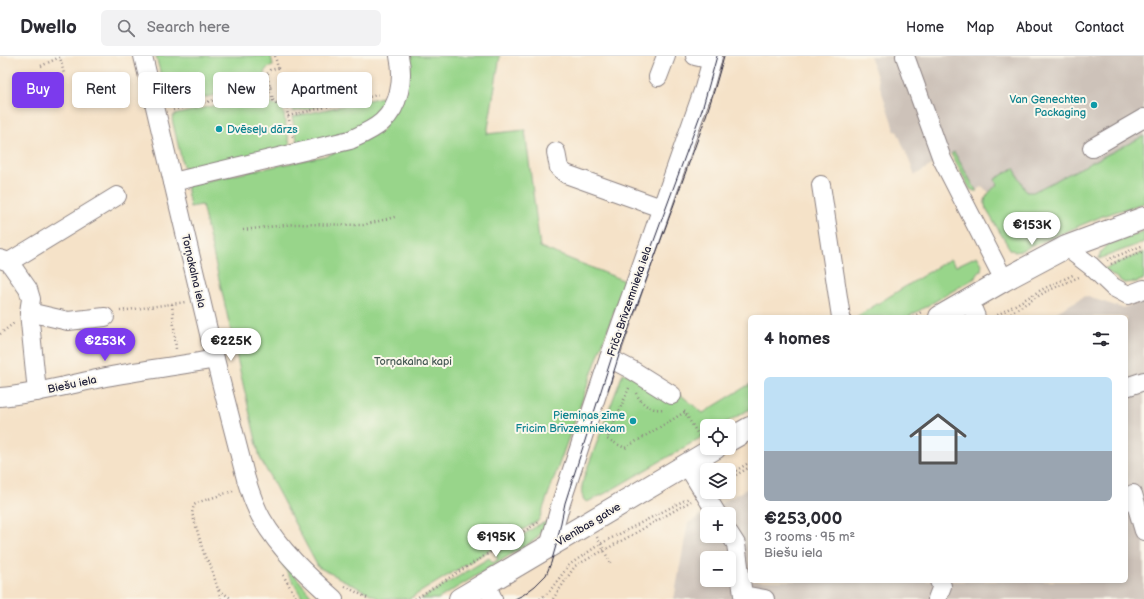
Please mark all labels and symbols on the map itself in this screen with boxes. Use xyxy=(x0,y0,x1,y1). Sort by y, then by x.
place label: Van Genechten Packaging xyxy=(1009,93,1086,119)
marker: Van Genechten Packaging xyxy=(1089,100,1099,110)
place label: Dvēseļu dārzs xyxy=(227,123,298,136)
marker: Dvēseļu dārzs xyxy=(214,124,224,134)
pin: €153K xyxy=(1004,212,1060,246)
street label: Torņakalna iela xyxy=(179,233,208,309)
street label: Friča Brīvzemnieka iela xyxy=(605,244,654,358)
pin: €253K xyxy=(77,328,133,362)
pin: €225K xyxy=(203,328,259,362)
park label: Torņakalna kapi xyxy=(374,355,452,368)
street label: Biešu iela xyxy=(47,373,98,396)
place label: Piemiņas zīme Fricim Brīvzemniekam xyxy=(516,409,625,435)
marker: Piemiņas zīme Fricim Brīvzemniekam xyxy=(628,416,638,426)
street label: Vienības gatve xyxy=(554,500,623,549)
pin: €195K xyxy=(468,524,524,558)

